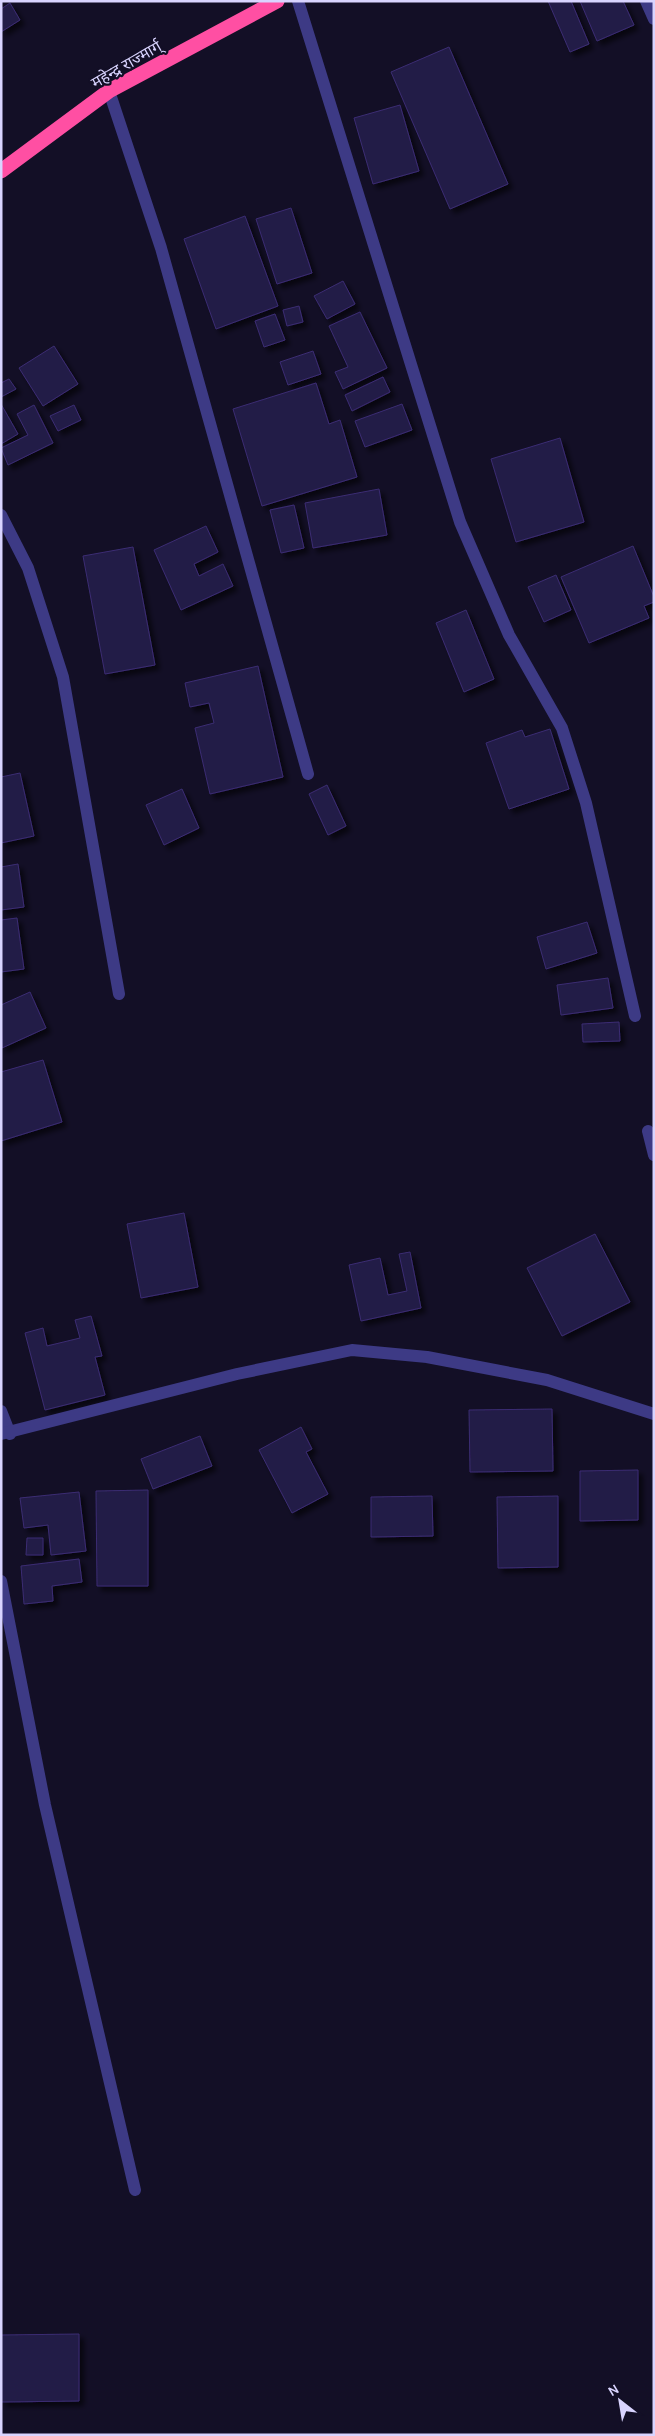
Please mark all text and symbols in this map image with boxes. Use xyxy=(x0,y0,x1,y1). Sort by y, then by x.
street label: महेन्द्र राज्मार्ग् xyxy=(88,35,168,93)
north arrow xyxy=(595,2376,645,2426)
text: N xyxy=(605,2380,622,2400)

